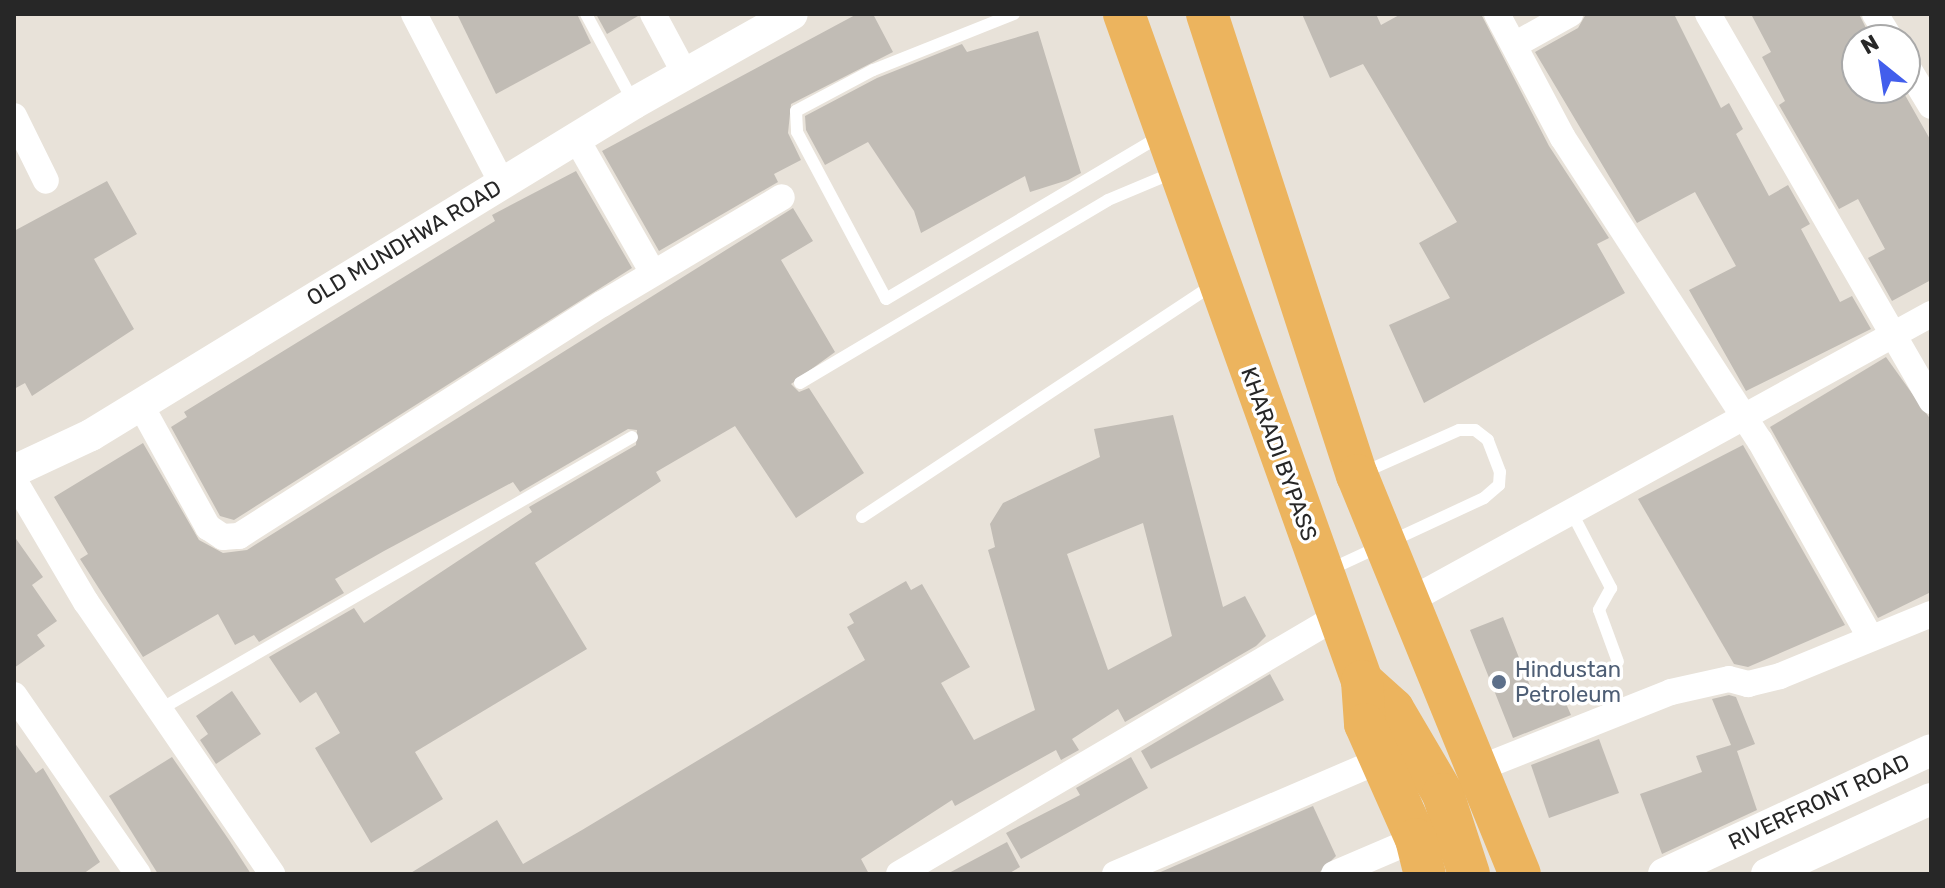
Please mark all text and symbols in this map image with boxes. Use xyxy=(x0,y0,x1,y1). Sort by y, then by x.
north arrow xyxy=(1841,24,1921,104)
text: N xyxy=(1856,29,1883,60)
street label: OLD MUNDHWA ROAD xyxy=(302,174,506,312)
street label: KHARADI BYPASS xyxy=(1235,364,1323,544)
place label: Hindustan Petroleum xyxy=(1515,656,1621,708)
marker: Hindustan Petroleum xyxy=(1490,673,1508,691)
street label: RIVERFRONT ROAD xyxy=(1724,748,1914,856)

